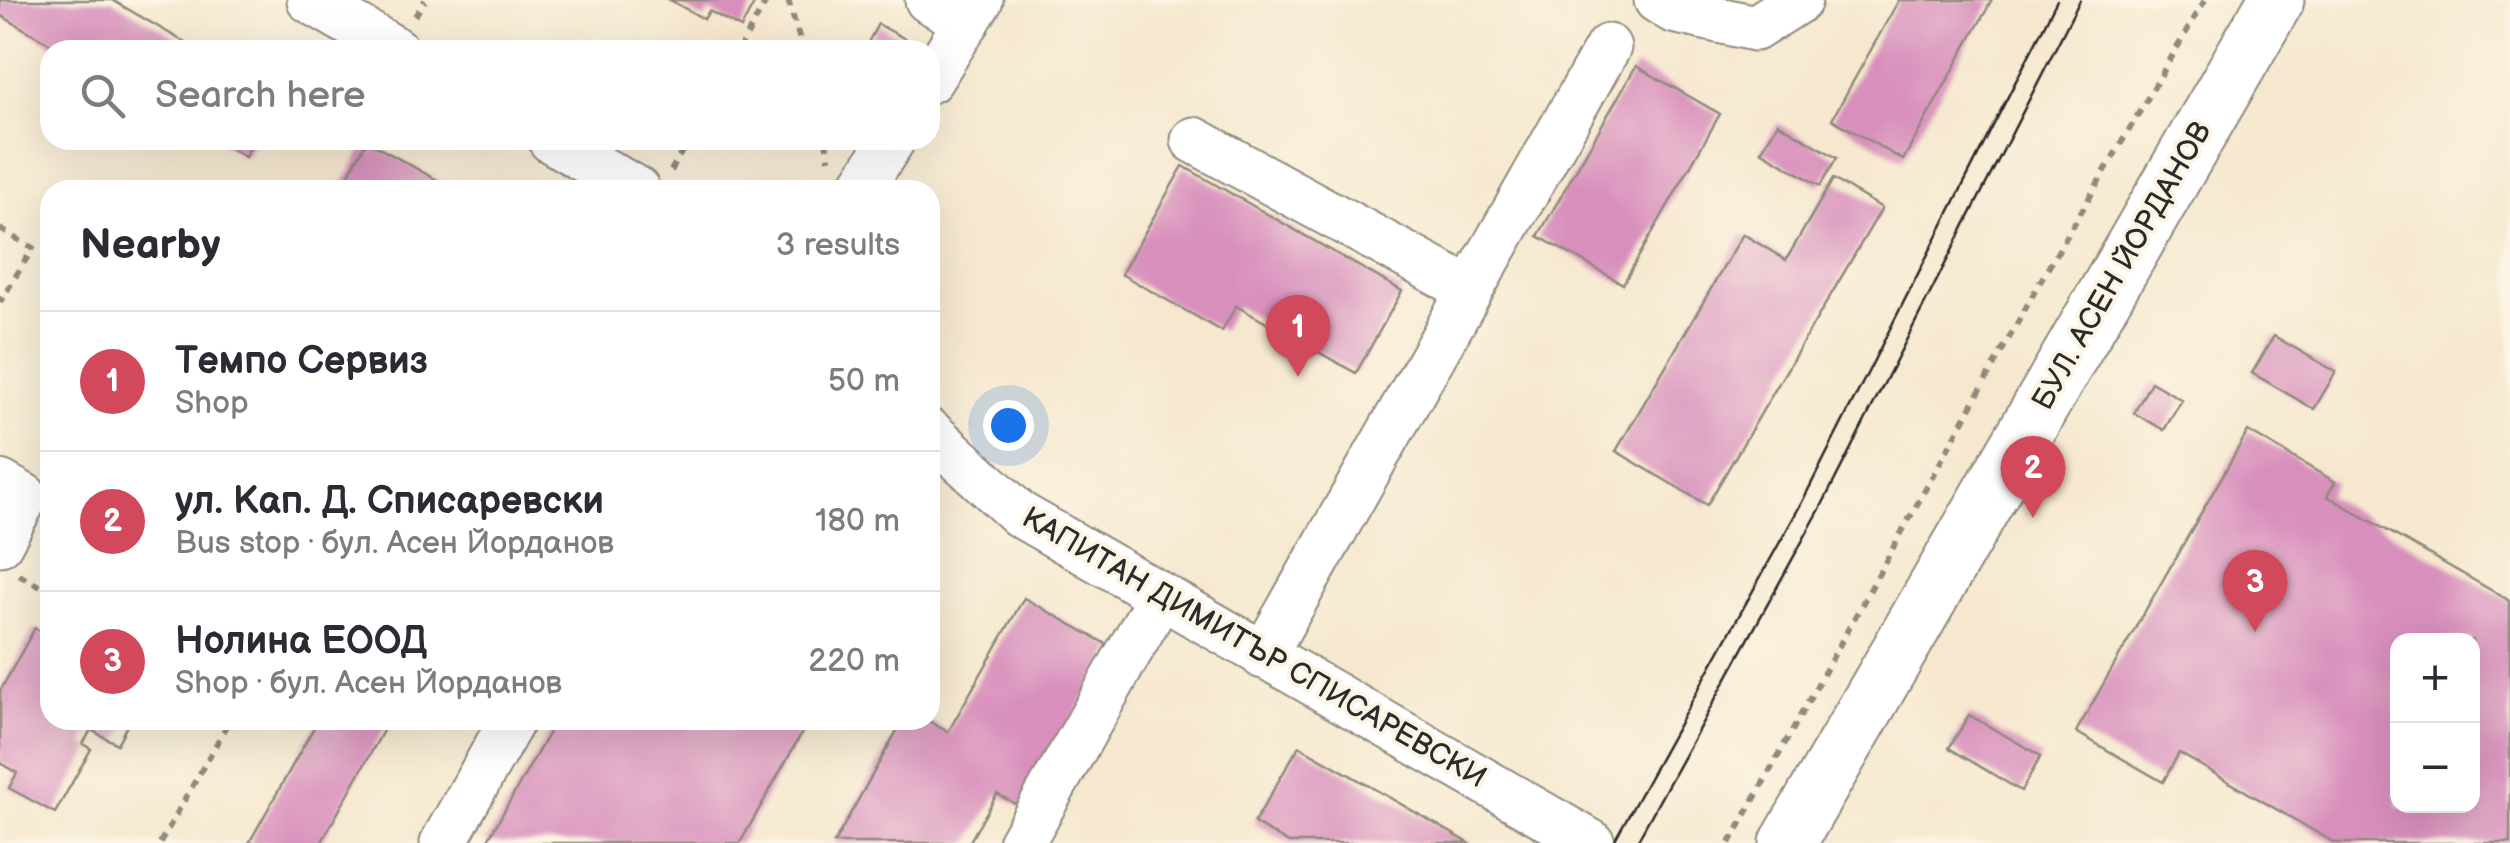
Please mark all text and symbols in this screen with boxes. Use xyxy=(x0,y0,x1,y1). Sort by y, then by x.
search box xyxy=(40,40,940,150)
icon: search xyxy=(75,68,130,123)
text: Search here xyxy=(155,73,366,118)
street label: БУЛ. АСЕН ЙОРДАНОВ xyxy=(2025,116,2219,416)
text: Nearby xyxy=(80,220,220,271)
text: 3 results xyxy=(776,226,900,265)
pin: 1 xyxy=(1266,294,1330,377)
text: Темпо Сервиз xyxy=(175,339,428,384)
text: 1 xyxy=(106,362,119,401)
text: 50 m xyxy=(828,362,900,401)
text: Shop xyxy=(175,384,249,423)
your location xyxy=(983,400,1034,451)
pin: 2 xyxy=(2000,436,2066,518)
text: ул. Кап. Д. Списаревски xyxy=(175,479,604,524)
street label: КАПИТАН ДИМИТЪР СПИСАРЕВСКИ xyxy=(1015,500,1493,796)
text: 2 xyxy=(103,502,122,541)
text: 180 m xyxy=(815,502,900,541)
text: Bus stop · бул. Асен Йорданов xyxy=(175,524,614,563)
pin: 3 xyxy=(2222,550,2288,632)
text: Нолина ЕООД xyxy=(175,619,427,664)
map controls xyxy=(2390,633,2480,813)
button: + xyxy=(2390,633,2480,723)
text: 3 xyxy=(103,642,122,681)
text: 220 m xyxy=(808,642,900,681)
text: Shop · бул. Асен Йорданов xyxy=(175,664,562,703)
button: − xyxy=(2390,723,2480,813)

